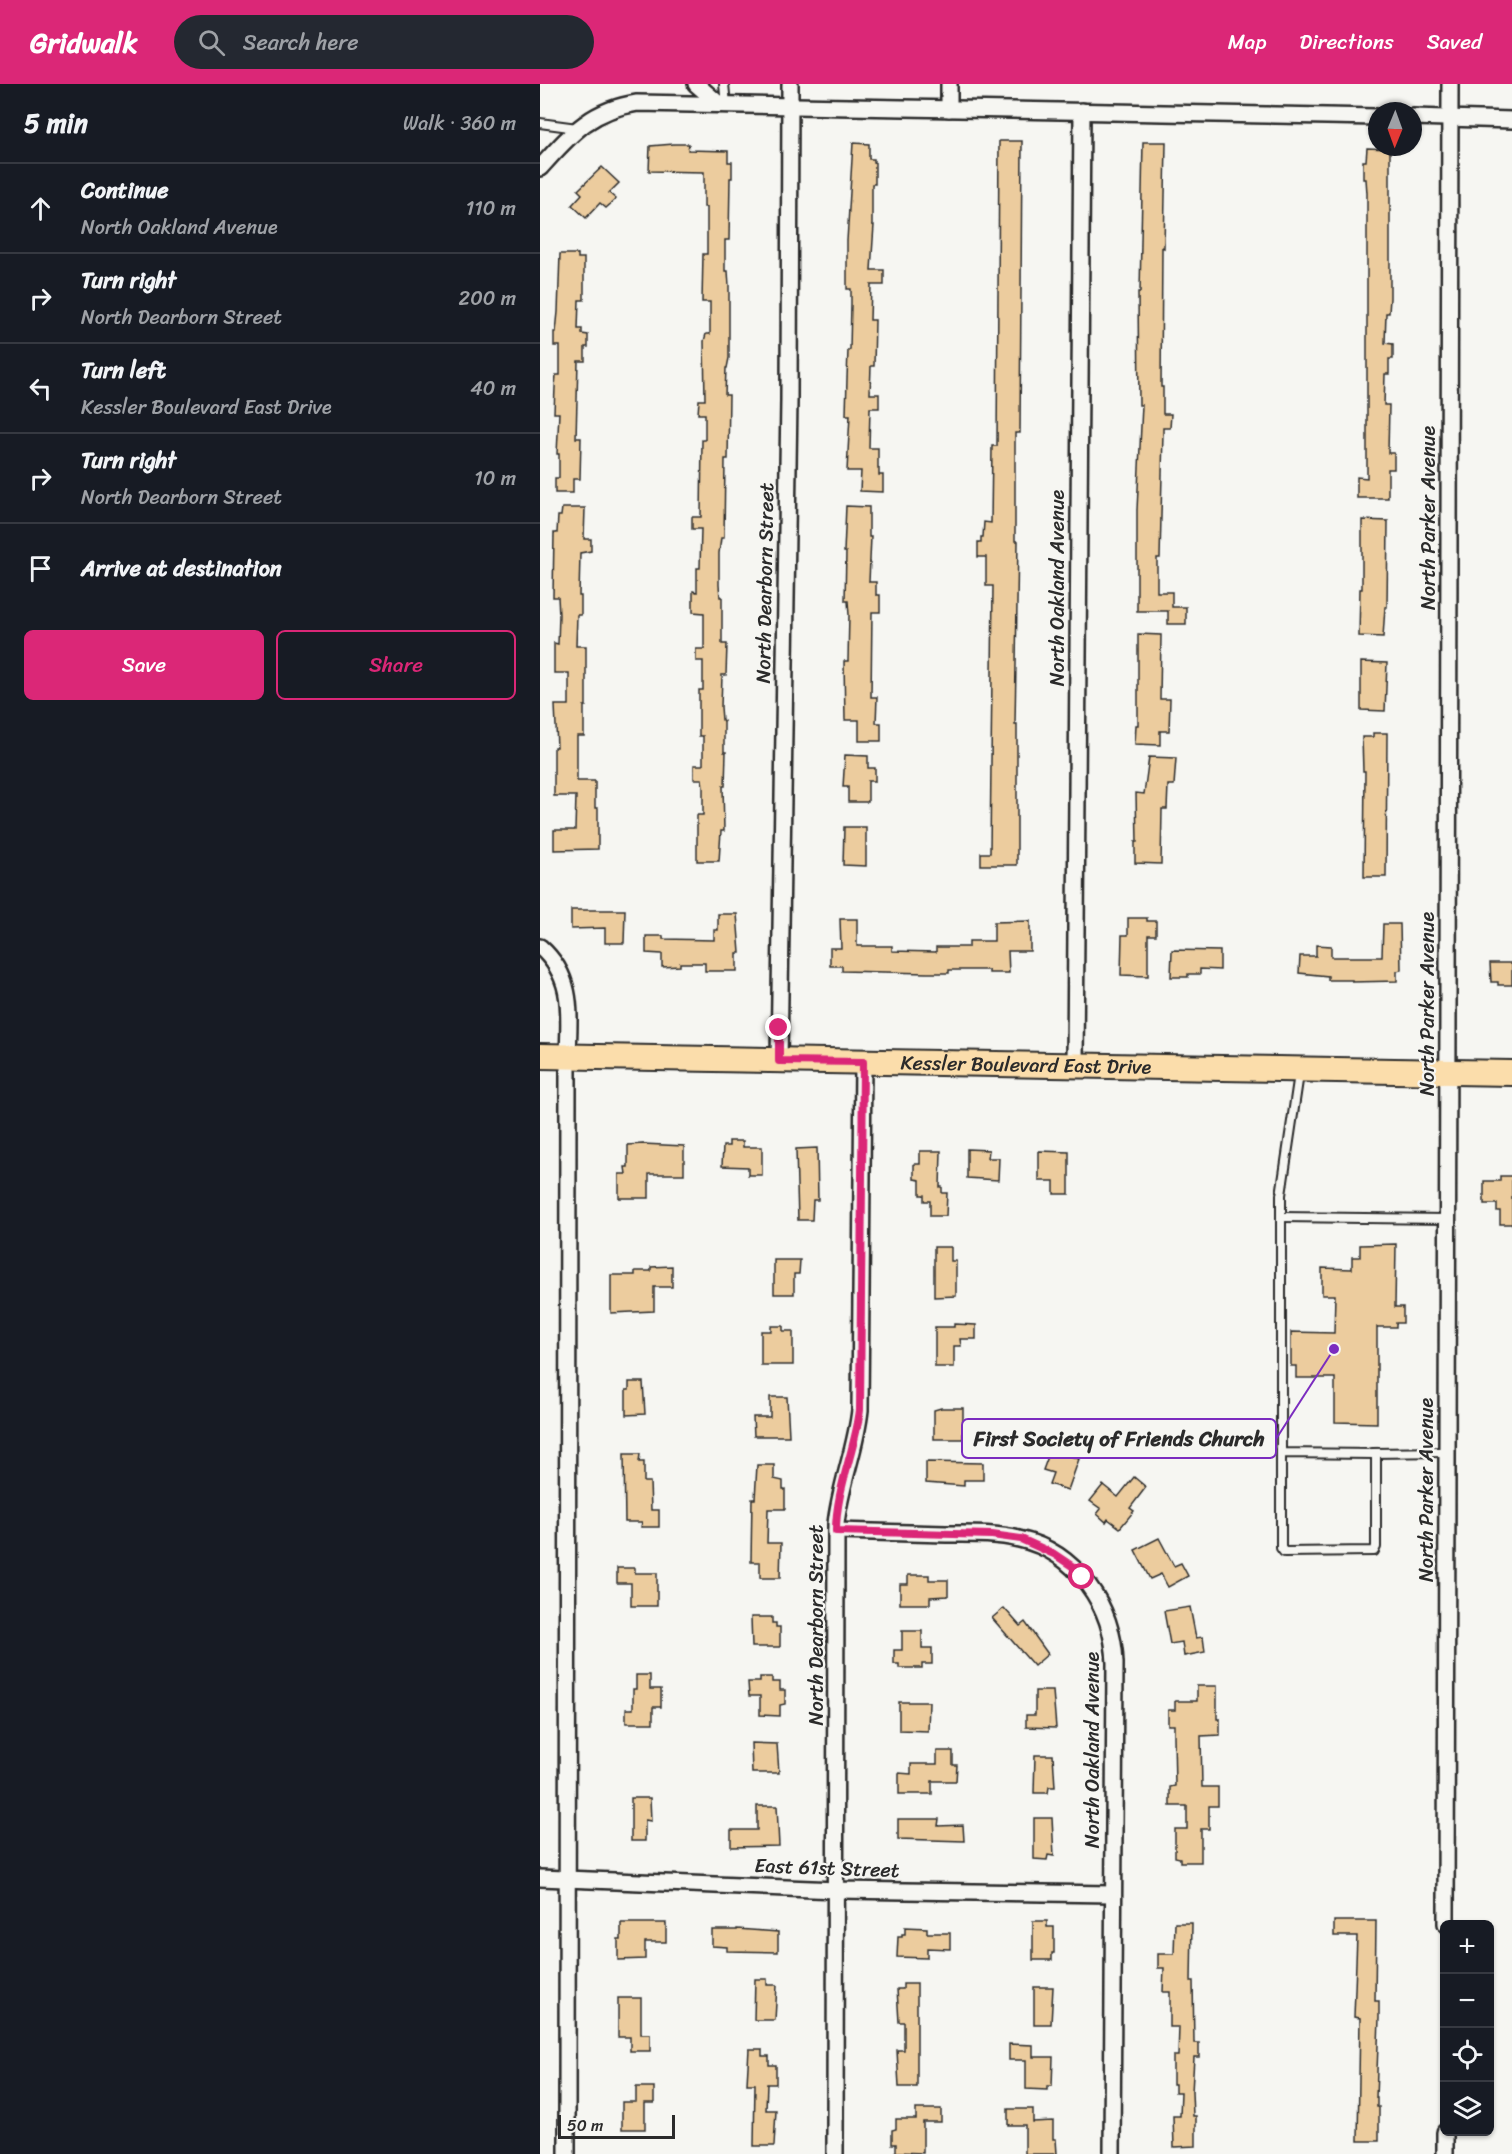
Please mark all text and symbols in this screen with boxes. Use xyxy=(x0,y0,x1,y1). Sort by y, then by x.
search box xyxy=(174,15,594,69)
text: Gridwalk xyxy=(30,18,138,67)
text: Search here xyxy=(243,23,359,62)
text: Map xyxy=(1228,23,1266,61)
text: Directions xyxy=(1299,23,1394,61)
text: Saved xyxy=(1427,23,1482,61)
icon: search xyxy=(195,26,228,59)
text: 5 min xyxy=(24,100,88,146)
north arrow xyxy=(1368,102,1422,156)
text: Walk · 360 m xyxy=(403,106,516,141)
text: Continue xyxy=(81,171,169,210)
text: 110 m xyxy=(466,191,516,226)
icon: ahead xyxy=(24,192,57,225)
text: North Oakland Avenue xyxy=(81,210,278,245)
text: Turn right xyxy=(81,261,176,300)
text: 200 m xyxy=(459,281,516,316)
icon: right xyxy=(24,282,57,315)
text: North Dearborn Street xyxy=(81,300,282,335)
text: Turn left xyxy=(81,351,166,390)
text: 40 m xyxy=(470,371,516,406)
icon: left xyxy=(24,372,57,405)
text: Kessler Boulevard East Drive xyxy=(81,390,332,425)
street label: North Parker Avenue xyxy=(1411,426,1446,610)
text: Turn right xyxy=(81,441,176,480)
text: 10 m xyxy=(474,461,516,496)
icon: right xyxy=(24,462,57,495)
text: North Dearborn Street xyxy=(81,480,282,515)
street label: North Dearborn Street xyxy=(746,482,784,684)
street label: North Oakland Avenue xyxy=(1040,489,1075,686)
text: Arrive at destination xyxy=(81,549,282,588)
icon: arrive xyxy=(24,552,57,585)
button: Save xyxy=(24,630,264,700)
button: Share xyxy=(276,630,516,700)
street label: North Parker Avenue xyxy=(1410,912,1445,1096)
route end xyxy=(765,1014,791,1040)
street label: Kessler Boulevard East Drive xyxy=(900,1045,1152,1084)
street label: North Parker Avenue xyxy=(1409,1398,1444,1582)
callout: First Society of Friends Church xyxy=(962,1419,1276,1458)
text: First Society of Friends Church xyxy=(973,1420,1264,1458)
street label: North Dearborn Street xyxy=(799,1524,834,1725)
route start xyxy=(1068,1563,1094,1589)
street label: North Oakland Avenue xyxy=(1075,1651,1110,1848)
street label: East 61st Street xyxy=(754,1848,900,1888)
map controls xyxy=(1440,1920,1494,2136)
button: + xyxy=(1440,1920,1494,1974)
button: − xyxy=(1440,1974,1494,2028)
button: locate xyxy=(1440,2028,1494,2082)
button: layers xyxy=(1440,2082,1494,2136)
text: 50 m xyxy=(567,2111,603,2140)
scale bar xyxy=(558,2112,675,2140)

